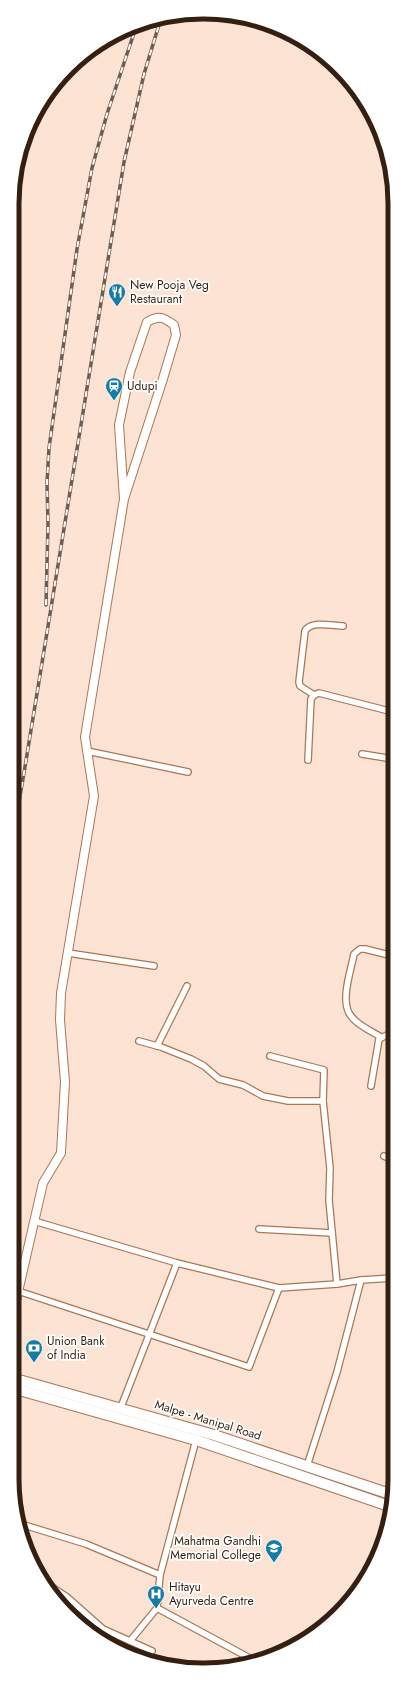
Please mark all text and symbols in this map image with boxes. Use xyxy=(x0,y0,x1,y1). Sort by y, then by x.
place label: New Pooja Veg Restaurant xyxy=(130,276,209,308)
restaurant icon: New Pooja Veg Restaurant xyxy=(107,282,127,307)
station icon: Udupi xyxy=(104,376,124,401)
place label: Udupi xyxy=(127,377,158,395)
place label: Union Bank of India xyxy=(47,1332,105,1364)
bank icon: Union Bank of India xyxy=(24,1338,44,1363)
street label: Malpe - Manipal Road xyxy=(152,1395,264,1445)
place label: Mahatma Gandhi Memorial College xyxy=(170,1532,261,1564)
school or university icon: Mahatma Gandhi Memorial College xyxy=(264,1538,284,1563)
place label: Hitayu Ayurveda Centre xyxy=(169,1578,254,1610)
hospital icon: Hitayu Ayurveda Centre xyxy=(146,1584,166,1609)

